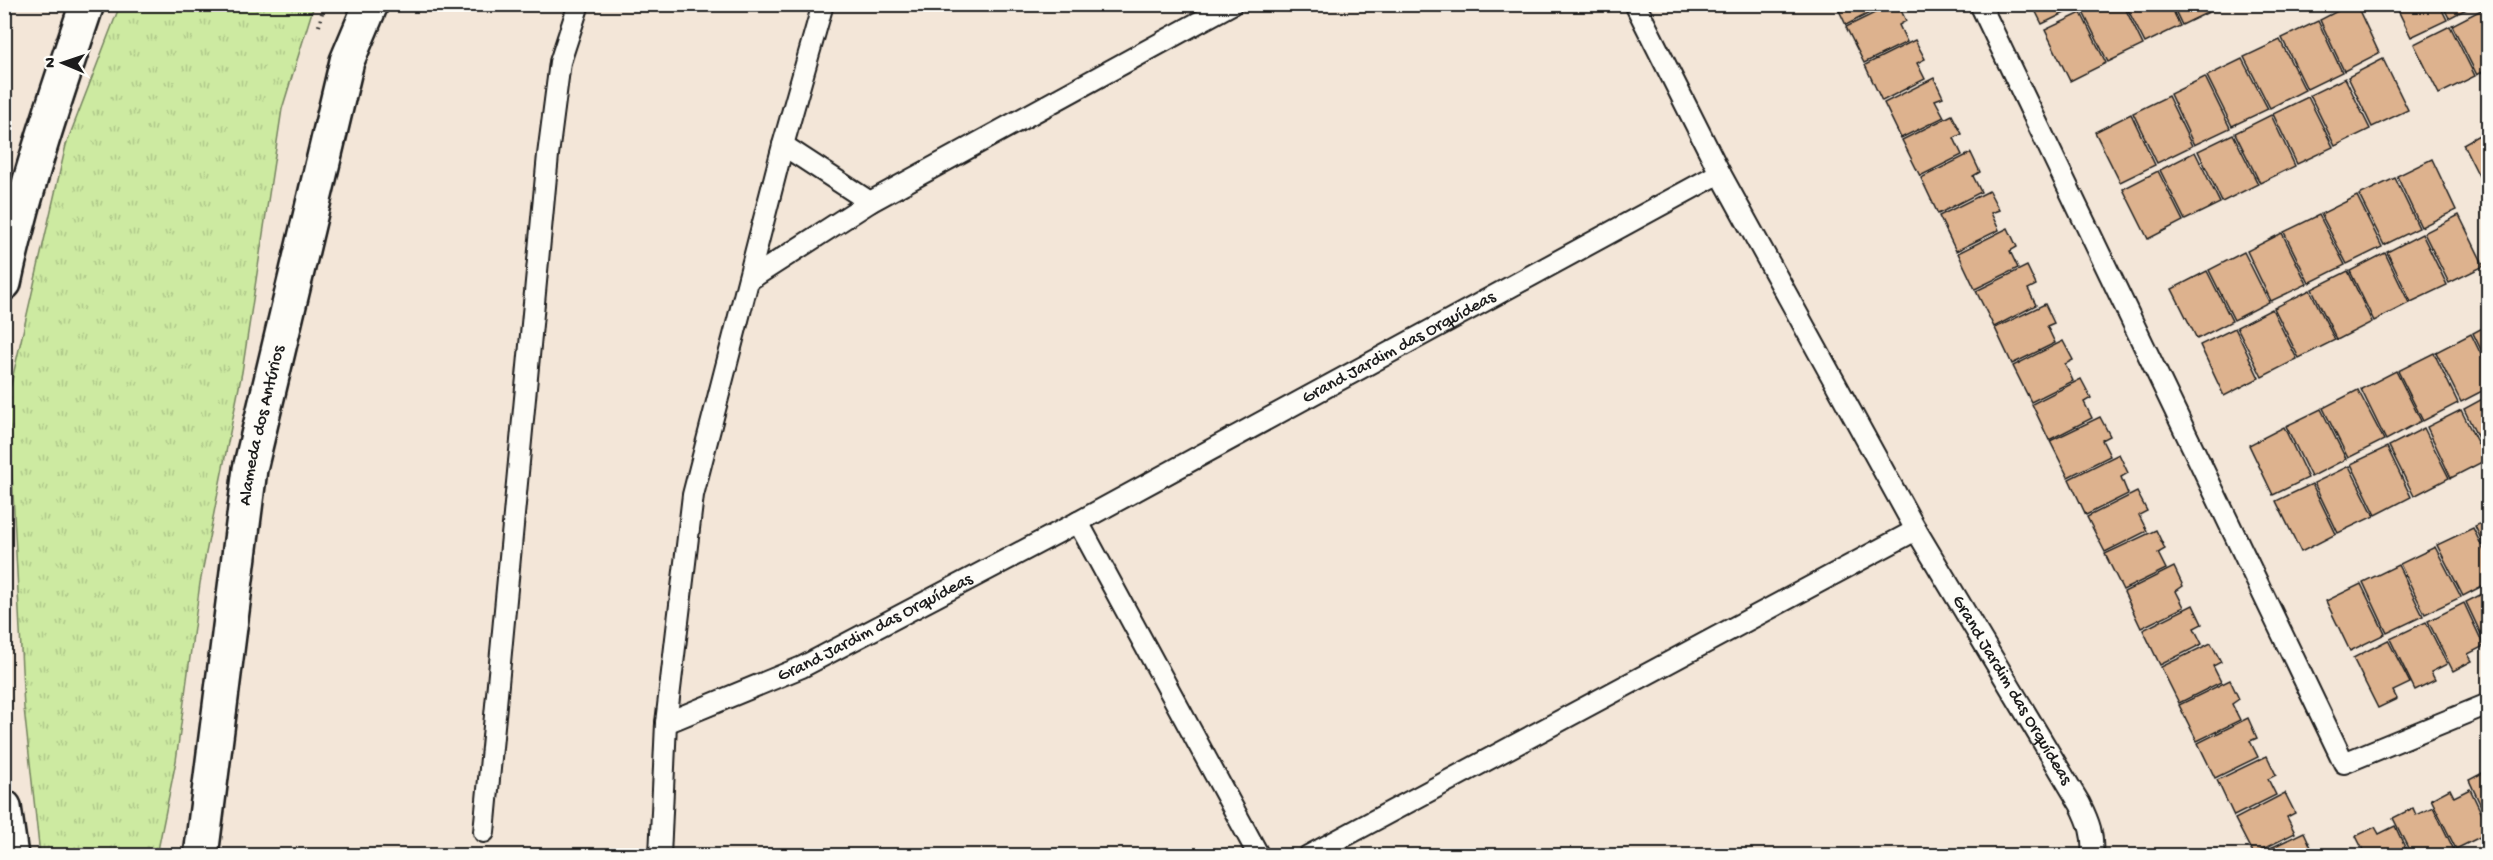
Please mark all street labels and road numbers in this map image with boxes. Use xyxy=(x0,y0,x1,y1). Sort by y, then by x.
street label: Grand Jardim das Orquídeas xyxy=(1299,286,1500,409)
street label: Alameda dos Antúrios xyxy=(235,342,290,507)
street label: Grand Jardim das Orquídeas xyxy=(774,568,977,686)
street label: Grand Jardim das Orquídeas xyxy=(1947,592,2077,790)

